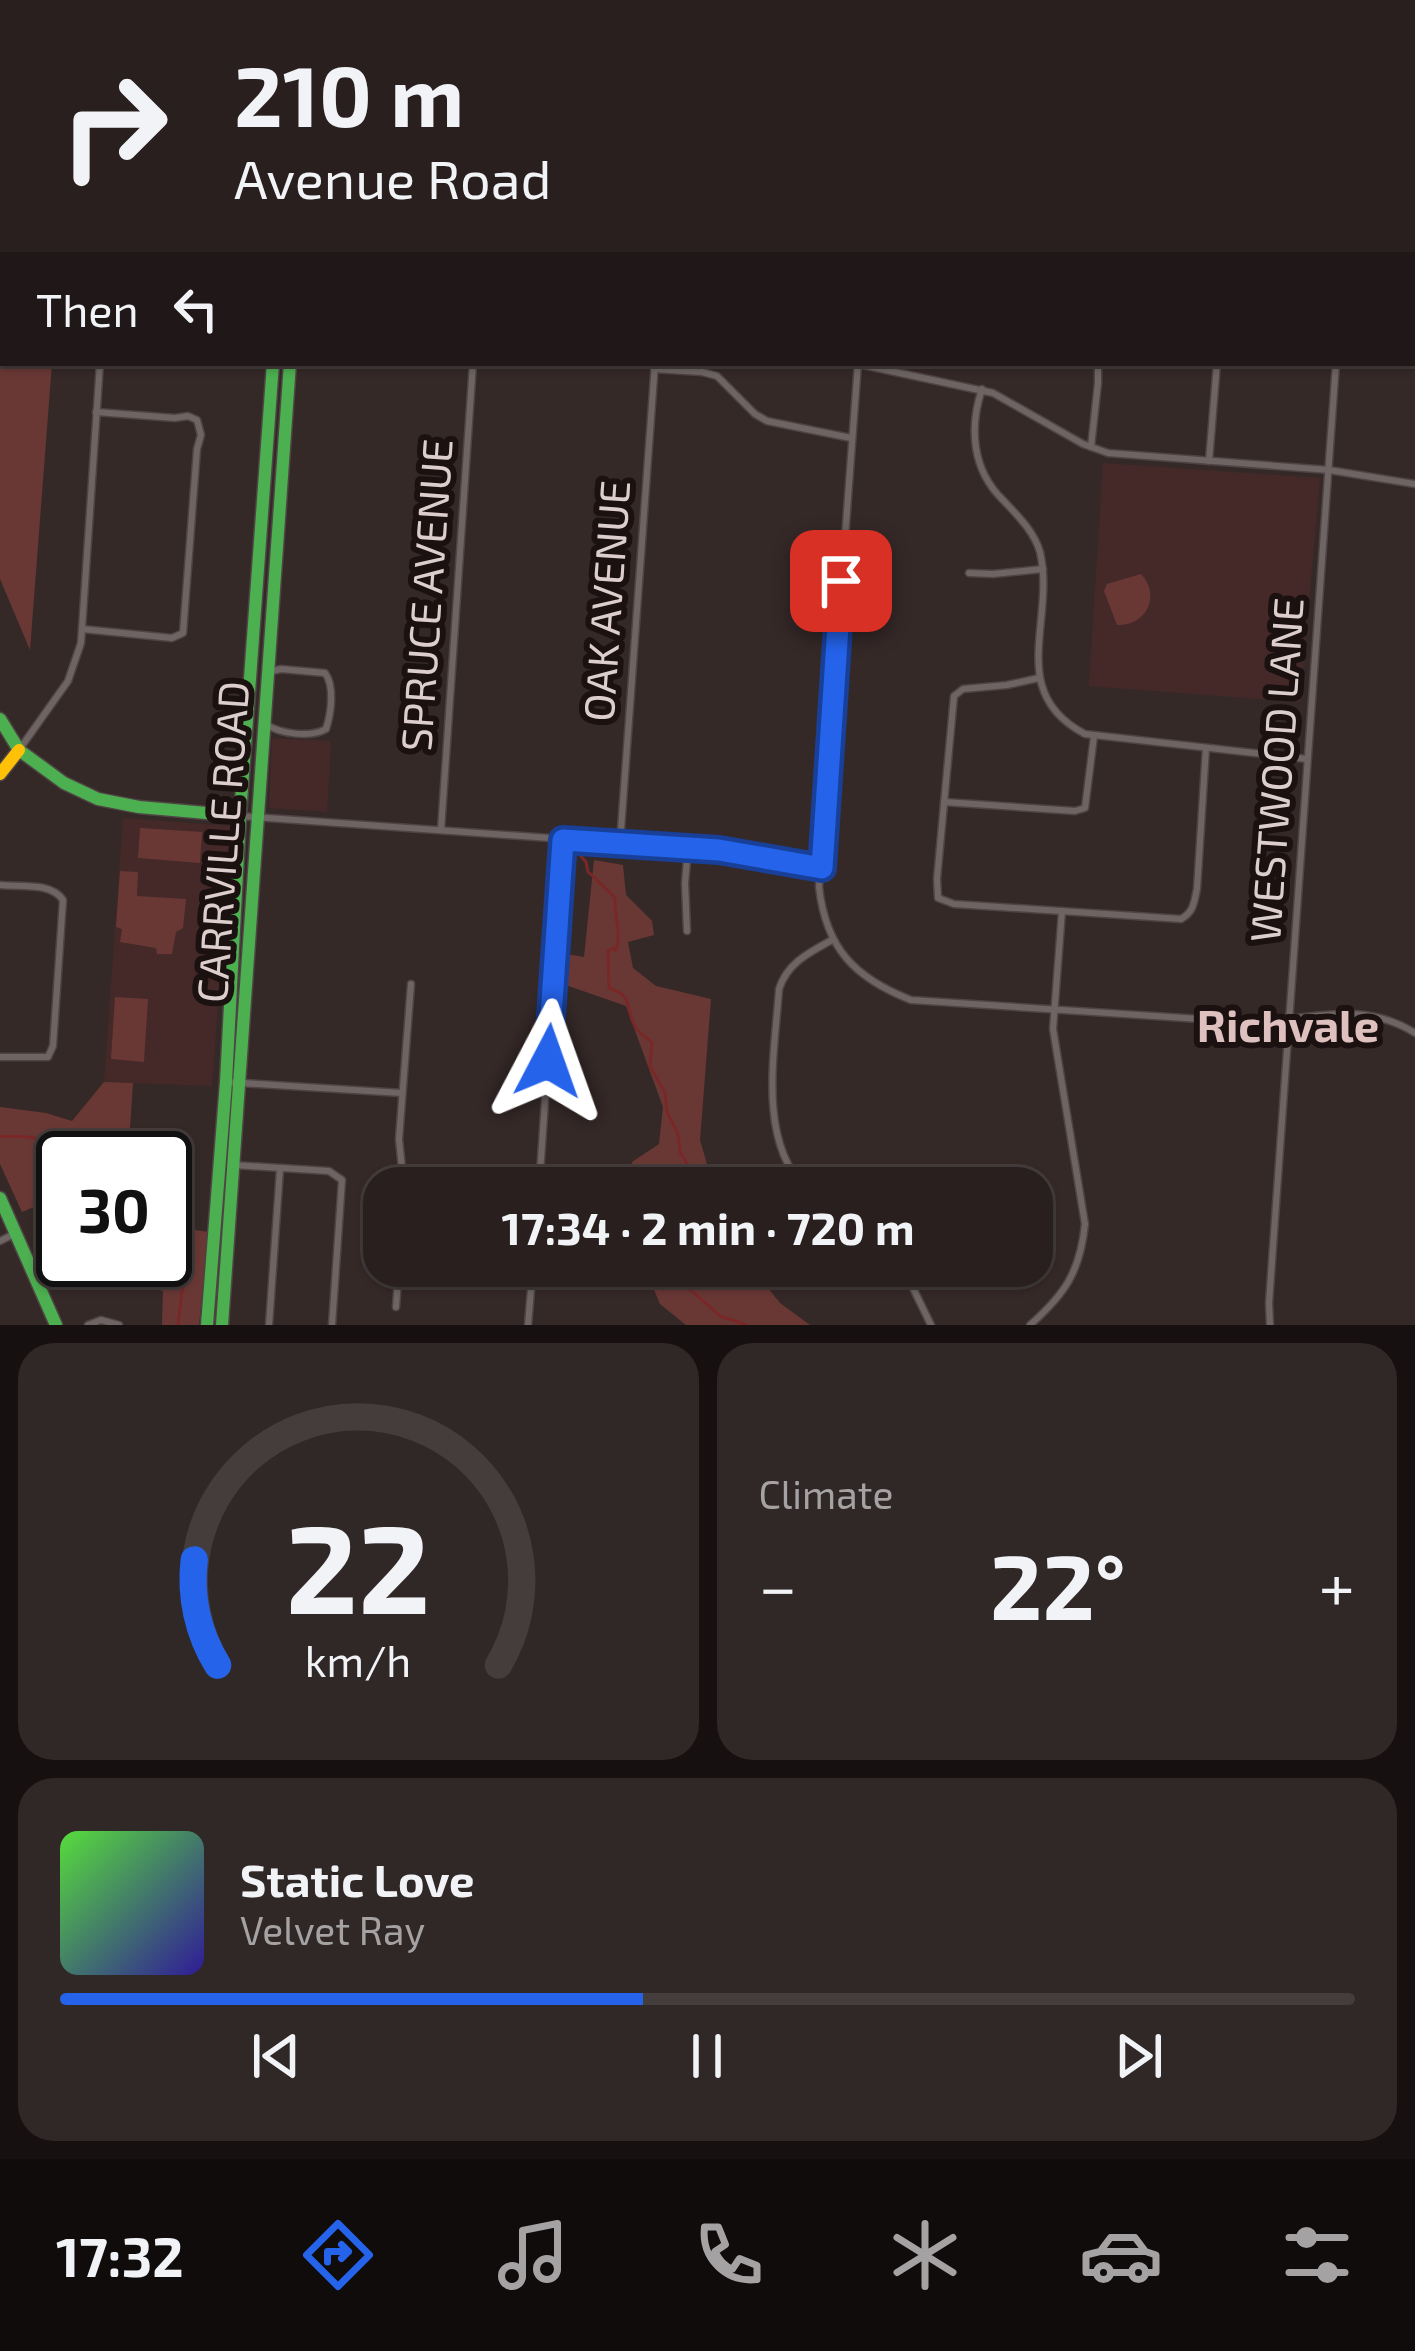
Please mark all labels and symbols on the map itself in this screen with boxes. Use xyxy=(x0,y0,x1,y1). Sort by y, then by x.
street label: SPRUCE AVENUE xyxy=(389,437,461,753)
street label: OAK AVENUE xyxy=(572,479,638,723)
pin xyxy=(790,530,892,632)
street label: WESTWOOD LANE xyxy=(1238,596,1312,944)
street label: CARRVILLE ROAD xyxy=(185,679,257,1004)
district label: Richvale xyxy=(1197,997,1379,1051)
position arrow xyxy=(485,998,611,1124)
speed limit sign: 30 xyxy=(36,1131,192,1287)

